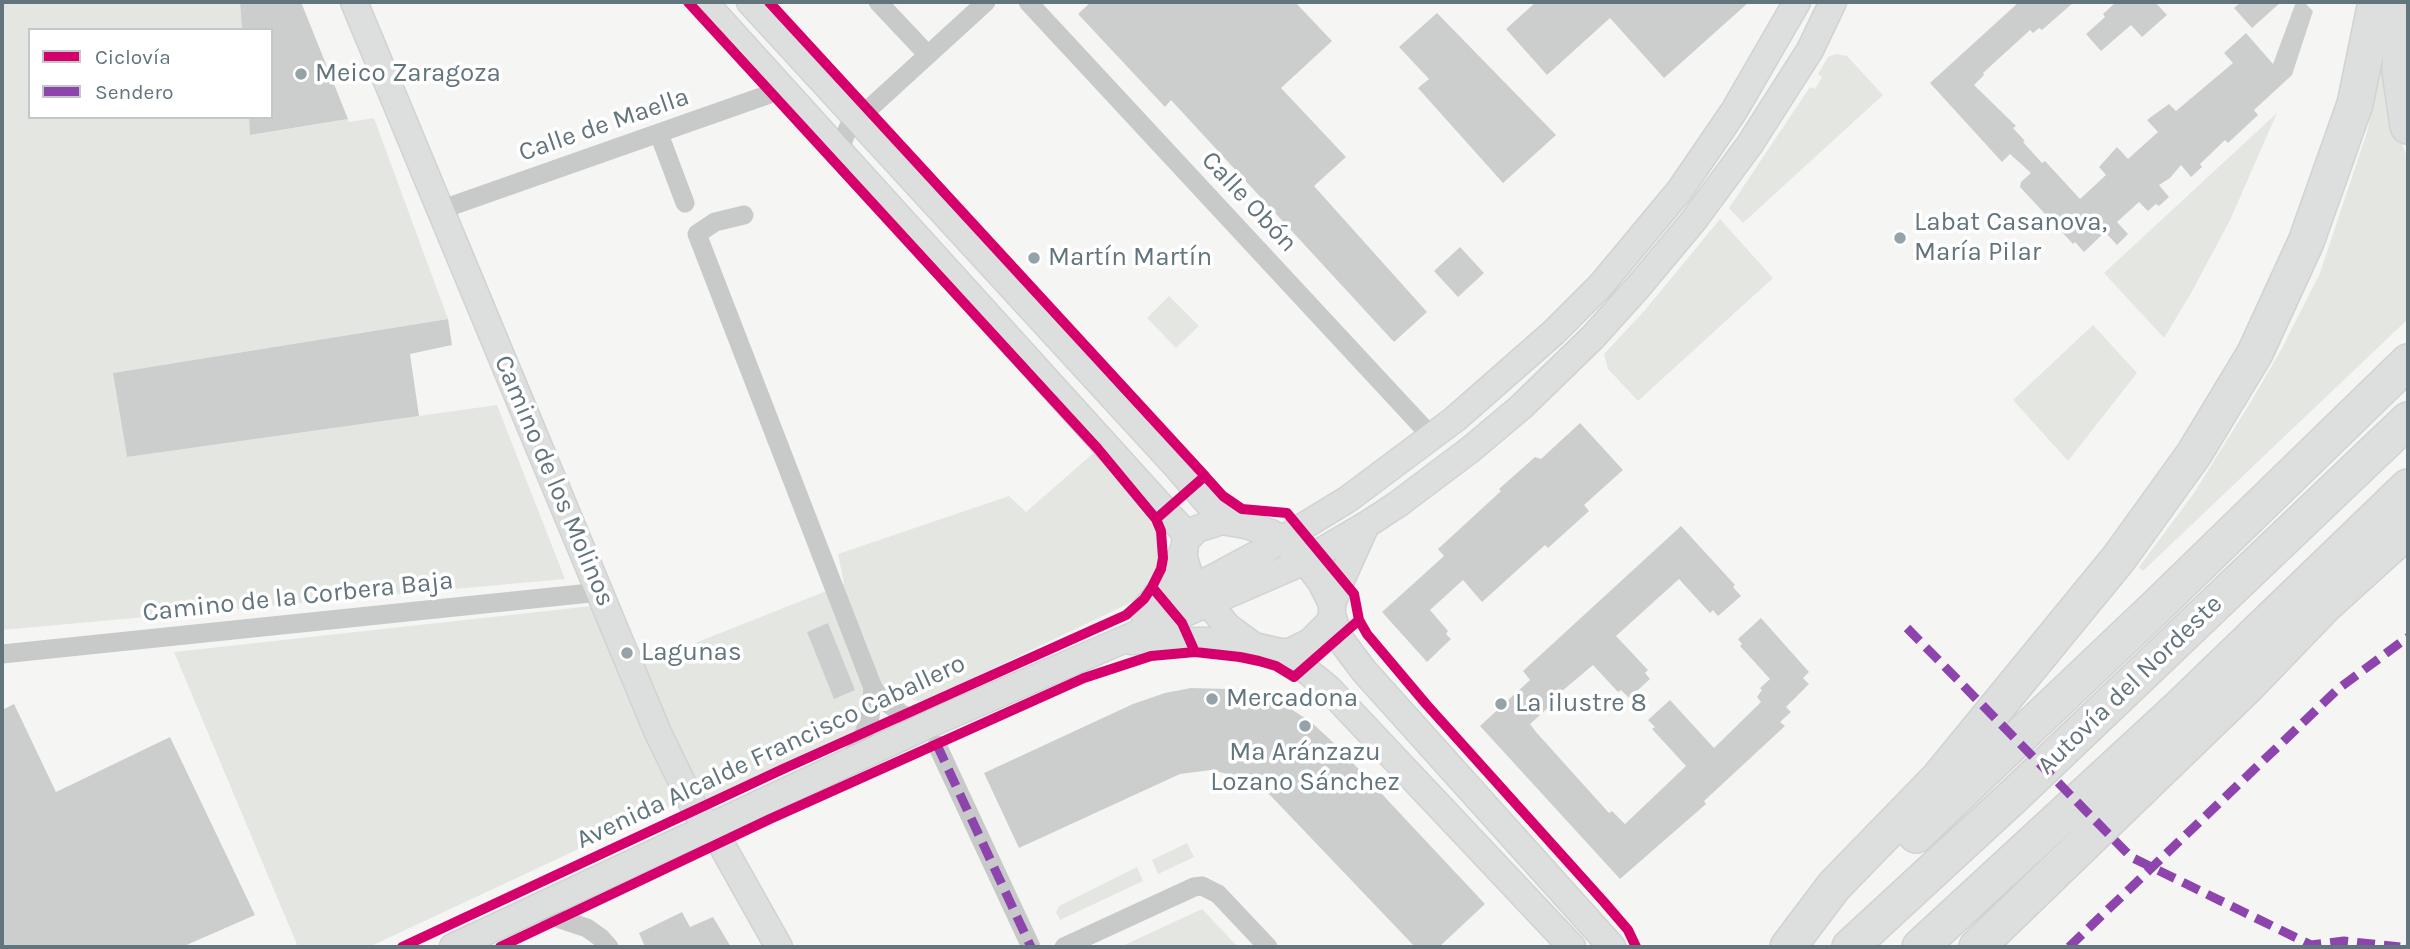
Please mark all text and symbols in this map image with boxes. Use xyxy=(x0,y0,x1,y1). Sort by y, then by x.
legend xyxy=(28,28,273,119)
text: Ciclovía xyxy=(95,45,171,69)
place label: Meico Zaragoza xyxy=(315,58,501,90)
marker: Meico Zaragoza xyxy=(293,66,309,82)
text: Sendero xyxy=(95,80,173,104)
street label: Calle de Maella xyxy=(515,81,693,169)
street label: Calle Obón xyxy=(1194,145,1304,259)
place label: Labat Casanova, María Pilar xyxy=(1914,207,2107,268)
marker: Labat Casanova, María Pilar xyxy=(1892,230,1908,246)
place label: Martín Martín xyxy=(1048,242,1212,274)
marker: Martín Martín xyxy=(1026,250,1042,266)
street label: Camino de los Molinos xyxy=(487,351,621,611)
street label: Camino de la Corbera Baja xyxy=(141,565,455,629)
street label: Autovía del Nordeste xyxy=(2031,589,2229,781)
place label: Lagunas xyxy=(641,637,742,669)
marker: Lagunas xyxy=(619,645,635,661)
street label: Avenida Alcalde Francisco Caballero xyxy=(572,648,970,856)
place label: Mercadona xyxy=(1226,683,1358,715)
place label: La ilustre 8 xyxy=(1515,688,1647,720)
marker: Mercadona xyxy=(1204,691,1220,707)
marker: La ilustre 8 xyxy=(1493,696,1509,712)
marker: Mª Aránzazu Lozano Sánchez xyxy=(1297,718,1313,734)
place label: Mª Aránzazu Lozano Sánchez xyxy=(1210,737,1400,798)

